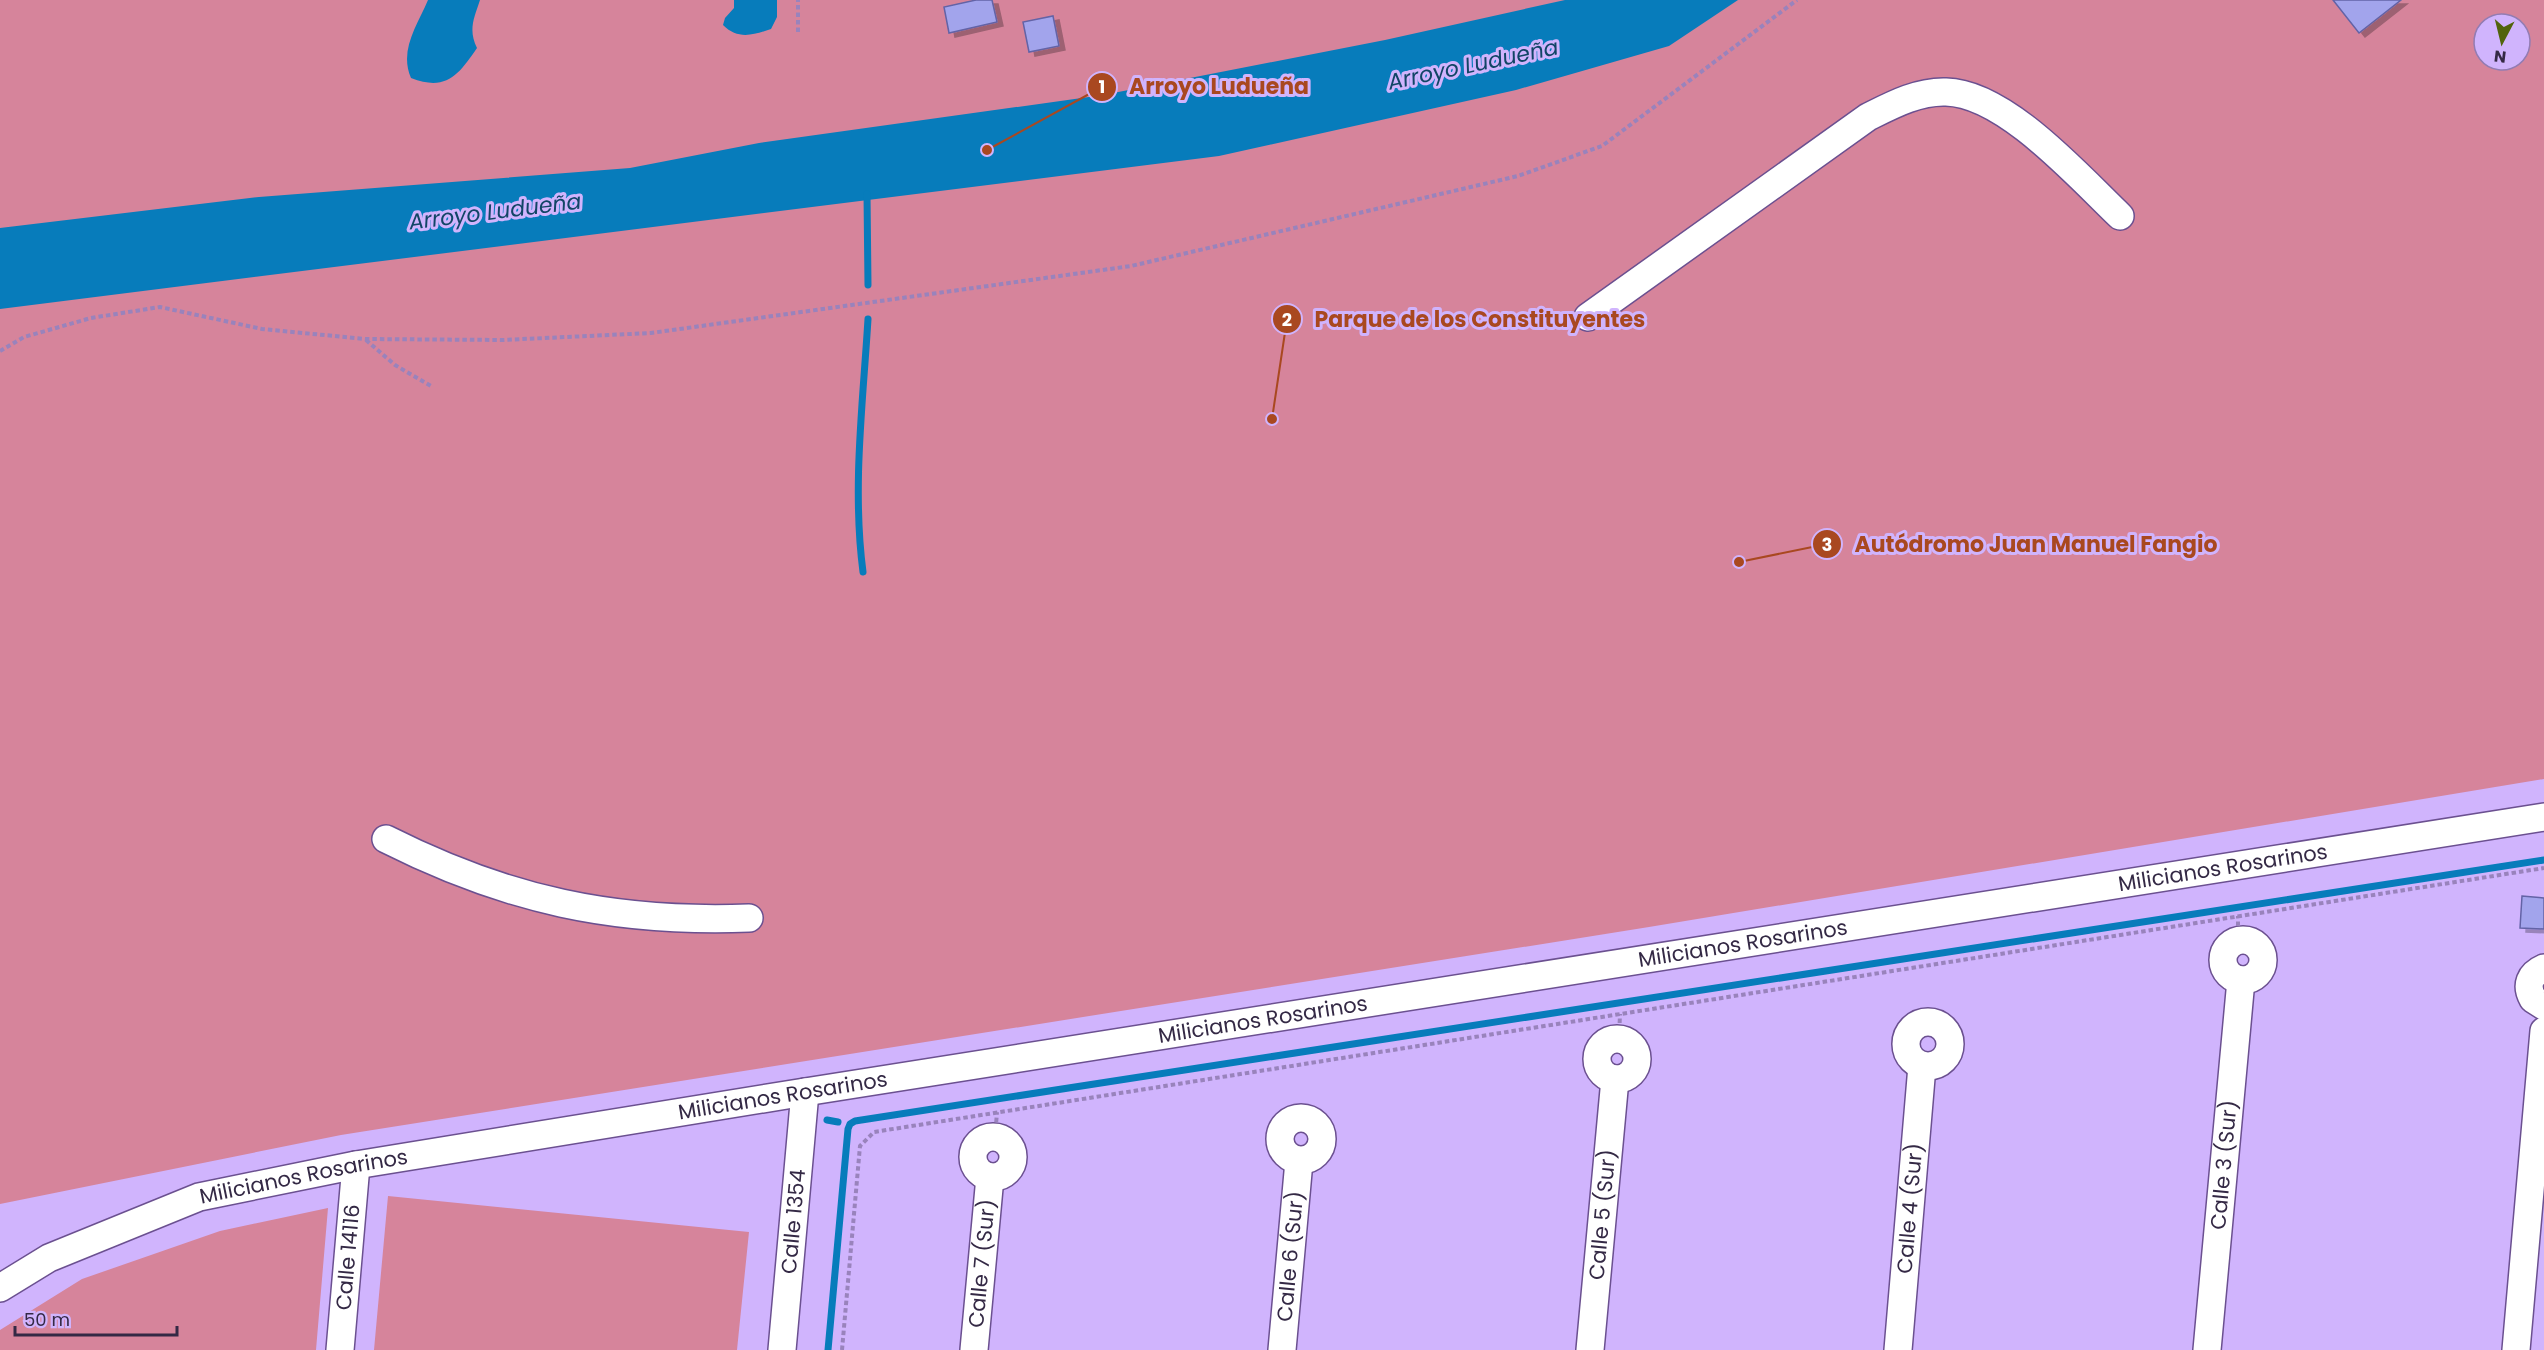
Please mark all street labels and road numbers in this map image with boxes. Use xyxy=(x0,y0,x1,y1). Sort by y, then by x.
street label: Milicianos Rosarinos xyxy=(2116,836,2330,898)
street label: Milicianos Rosarinos xyxy=(1636,912,1849,974)
street label: Milicianos Rosarinos xyxy=(1156,988,1369,1050)
street label: Milicianos Rosarinos xyxy=(676,1064,889,1126)
street label: Calle 3 (Sur) xyxy=(2203,1099,2244,1231)
street label: Milicianos Rosarinos xyxy=(197,1142,410,1211)
street label: Calle 4 (Sur) xyxy=(1889,1142,1929,1275)
street label: Calle 5 (Sur) xyxy=(1582,1148,1622,1281)
street label: Calle 1354 xyxy=(774,1168,812,1275)
street label: Calle 6 (Sur) xyxy=(1270,1190,1310,1323)
street label: Calle 7 (Sur) xyxy=(961,1198,1002,1329)
street label: Calle 14116 xyxy=(328,1203,367,1311)

